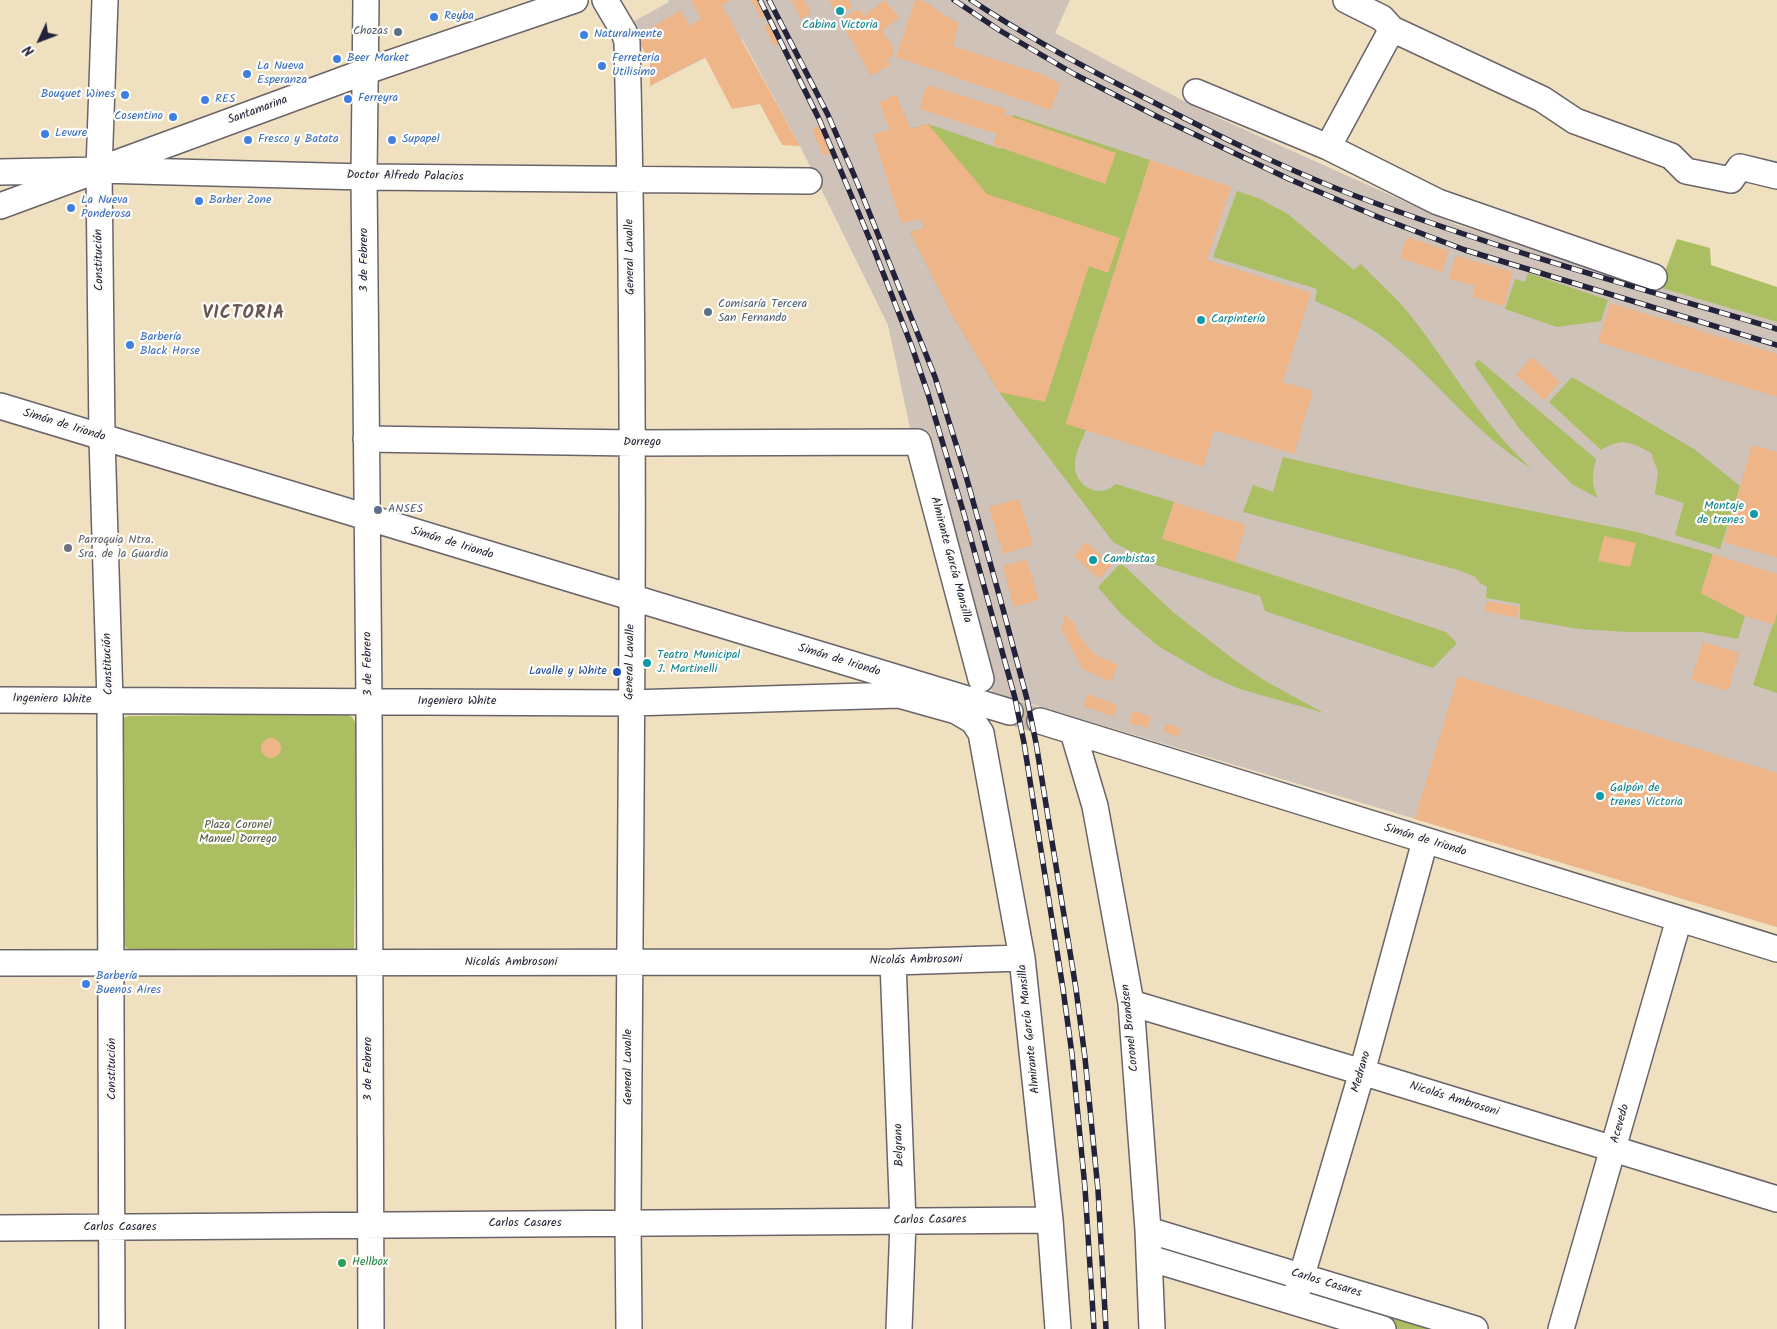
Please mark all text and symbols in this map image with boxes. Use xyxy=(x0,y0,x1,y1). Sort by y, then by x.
marker: Cabina Victoria xyxy=(834,5,846,17)
place label: Reyba xyxy=(444,10,474,24)
marker: Reyba xyxy=(428,11,440,23)
north arrow xyxy=(15,15,65,65)
place label: Cabina Victoria xyxy=(802,19,878,33)
place label: Chozas xyxy=(353,25,388,39)
marker: Chozas xyxy=(392,26,404,38)
place label: Naturalmente xyxy=(594,28,662,42)
marker: Naturalmente xyxy=(578,29,590,41)
text: N xyxy=(18,39,40,61)
place label: Beer Market xyxy=(347,52,409,66)
place label: Ferreteria Utilisimo xyxy=(612,52,660,80)
marker: Beer Market xyxy=(331,53,343,65)
place label: La Nueva Esperanza xyxy=(257,60,307,88)
marker: Ferreteria Utilisimo xyxy=(596,60,608,72)
marker: La Nueva Esperanza xyxy=(241,68,253,80)
place label: Bouquet Wines xyxy=(41,88,115,102)
marker: Bouquet Wines xyxy=(119,89,131,101)
place label: Ferreyra xyxy=(358,92,398,106)
place label: RES xyxy=(215,93,235,107)
marker: Ferreyra xyxy=(342,93,354,105)
marker: RES xyxy=(199,94,211,106)
street label: Santamarina xyxy=(226,94,290,128)
place label: Cosentino xyxy=(114,110,163,124)
marker: Cosentino xyxy=(167,111,179,123)
place label: Levure xyxy=(55,127,87,141)
marker: Levure xyxy=(39,128,51,140)
place label: Fresco y Batata xyxy=(258,133,339,147)
place label: Supapel xyxy=(402,133,440,147)
marker: Fresco y Batata xyxy=(242,134,254,146)
marker: Supapel xyxy=(386,134,398,146)
street label: Doctor Alfredo Palacios xyxy=(346,169,464,185)
place label: La Nueva Ponderosa xyxy=(81,194,131,222)
place label: Barber Zone xyxy=(209,194,271,208)
marker: Barber Zone xyxy=(193,195,205,207)
marker: La Nueva Ponderosa xyxy=(65,202,77,214)
street label: General Lavalle xyxy=(623,219,639,295)
street label: 3 de Febrero xyxy=(358,228,372,292)
street label: Constitución xyxy=(92,229,108,291)
place label: Comisaría Tercera San Fernando xyxy=(718,298,807,326)
district label: VICTORIA xyxy=(202,304,286,326)
marker: Comisaría Tercera San Fernando xyxy=(702,306,714,318)
place label: Carpintería xyxy=(1211,313,1265,327)
marker: Carpintería xyxy=(1195,314,1207,326)
place label: Barbería Black Horse xyxy=(140,331,200,359)
marker: Barbería Black Horse xyxy=(124,339,136,351)
street label: Simón de Iriondo xyxy=(21,407,107,445)
street label: Dorrego xyxy=(623,436,661,450)
street label: Almirante García Mansilla xyxy=(926,495,974,625)
place label: Montaje de trenes xyxy=(1697,500,1744,528)
place label: ANSES xyxy=(388,503,423,517)
marker: ANSES xyxy=(372,504,384,516)
marker: Montaje de trenes xyxy=(1748,508,1760,520)
street label: Simón de Iriondo xyxy=(409,525,495,563)
place label: Parroquia Ntra. Sra. de la Guardia xyxy=(78,534,168,562)
marker: Parroquia Ntra. Sra. de la Guardia xyxy=(62,542,74,554)
place label: Cambistas xyxy=(1103,553,1155,567)
marker: Cambistas xyxy=(1087,554,1099,566)
street label: General Lavalle xyxy=(623,624,639,700)
street label: 3 de Febrero xyxy=(361,632,377,696)
street label: Constitución xyxy=(101,633,117,695)
street label: Simón de Iriondo xyxy=(796,642,882,680)
place label: Teatro Municipal J. Martinelli xyxy=(657,649,740,677)
marker: Teatro Municipal J. Martinelli xyxy=(641,657,653,669)
place label: Lavalle y White xyxy=(529,665,607,679)
marker: Lavalle y White xyxy=(611,666,623,678)
street label: Ingeniero White xyxy=(12,692,92,708)
street label: Ingeniero White xyxy=(418,695,496,709)
place label: Galpón de trenes Victoria xyxy=(1610,782,1683,810)
marker: Galpón de trenes Victoria xyxy=(1594,790,1606,802)
park label: Plaza Coronel Manuel Dorrego xyxy=(199,819,277,847)
street label: Simón de Iriondo xyxy=(1382,822,1468,860)
street label: Nicolás Ambrosoni xyxy=(870,953,962,969)
street label: Nicolás Ambrosoni xyxy=(465,956,557,970)
street label: Almirante García Mansilla xyxy=(1016,964,1044,1094)
place label: Barbería Buenos Aires xyxy=(96,970,161,998)
marker: Barbería Buenos Aires xyxy=(80,978,92,990)
street label: Coronel Brandsen xyxy=(1119,983,1143,1073)
street label: General Lavalle xyxy=(622,1029,636,1105)
street label: 3 de Febrero xyxy=(362,1037,376,1101)
street label: Constitución xyxy=(106,1038,120,1100)
street label: Medrano xyxy=(1349,1050,1375,1094)
street label: Nicolás Ambrosoni xyxy=(1408,1080,1500,1120)
street label: Acevedo xyxy=(1609,1103,1633,1145)
street label: Belgrano xyxy=(892,1123,908,1167)
street label: Carlos Casares xyxy=(893,1213,967,1229)
street label: Carlos Casares xyxy=(488,1217,562,1231)
street label: Carlos Casares xyxy=(83,1221,157,1235)
place label: Hellbox xyxy=(352,1256,388,1270)
marker: Hellbox xyxy=(336,1257,348,1269)
street label: Carlos Casares xyxy=(1289,1266,1363,1302)

